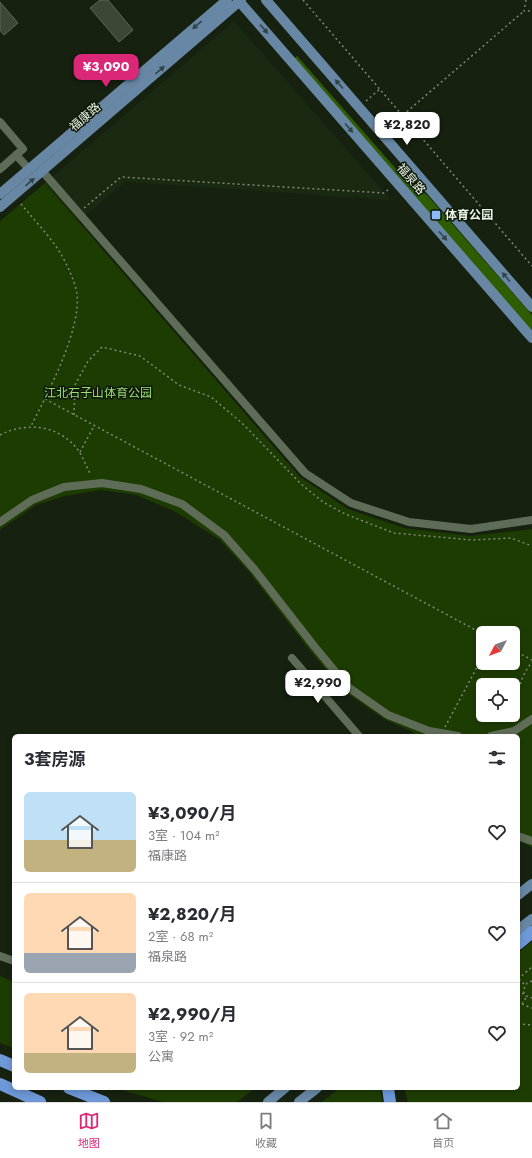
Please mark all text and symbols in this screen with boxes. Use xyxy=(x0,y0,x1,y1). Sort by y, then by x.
one-way arrow xyxy=(192,21,203,30)
one-way arrow xyxy=(259,24,268,35)
pin: ¥3,090 xyxy=(73,54,139,88)
text: ¥3,090 xyxy=(83,57,129,76)
one-way arrow xyxy=(155,65,165,74)
one-way arrow xyxy=(334,79,343,89)
street label: 福康路 xyxy=(66,98,104,136)
pin: ¥2,820 xyxy=(374,112,440,146)
text: ¥2,820 xyxy=(384,115,430,134)
one-way arrow xyxy=(344,122,353,133)
street label: 福泉路 xyxy=(392,160,430,198)
one-way arrow xyxy=(24,177,35,186)
place label: 体育公园 xyxy=(445,206,493,224)
marker: 体育公园 xyxy=(430,209,442,221)
one-way arrow xyxy=(439,231,448,242)
one-way arrow xyxy=(502,272,511,283)
park label: 江北石子山体育公园 xyxy=(44,384,152,402)
north arrow xyxy=(476,626,520,670)
map controls xyxy=(476,626,520,722)
pin: ¥2,990 xyxy=(285,670,351,704)
text: ¥2,990 xyxy=(294,673,342,692)
button: locate xyxy=(476,678,520,722)
text: 3套房源 xyxy=(24,747,86,771)
icon: filters xyxy=(486,747,508,769)
text: ¥3,090/月 xyxy=(148,801,236,825)
icon: home xyxy=(56,808,104,856)
icon: heart xyxy=(486,821,508,843)
text: 3室 · 104 m² xyxy=(148,826,220,845)
text: 福康路 xyxy=(148,846,187,865)
text: ¥2,820/月 xyxy=(148,902,236,926)
icon: home xyxy=(56,909,104,957)
icon: heart xyxy=(486,922,508,944)
text: 2室 · 68 m² xyxy=(148,927,213,946)
text: 福泉路 xyxy=(148,947,187,966)
text: ¥2,990/月 xyxy=(148,1002,237,1026)
icon: home xyxy=(56,1009,104,1057)
icon: heart xyxy=(486,1022,508,1044)
text: 3室 · 92 m² xyxy=(148,1027,213,1046)
text: 公寓 xyxy=(148,1047,174,1066)
tab: 地图 xyxy=(78,1110,100,1151)
tab: 收藏 xyxy=(255,1110,277,1151)
tab: 首页 xyxy=(432,1110,454,1151)

